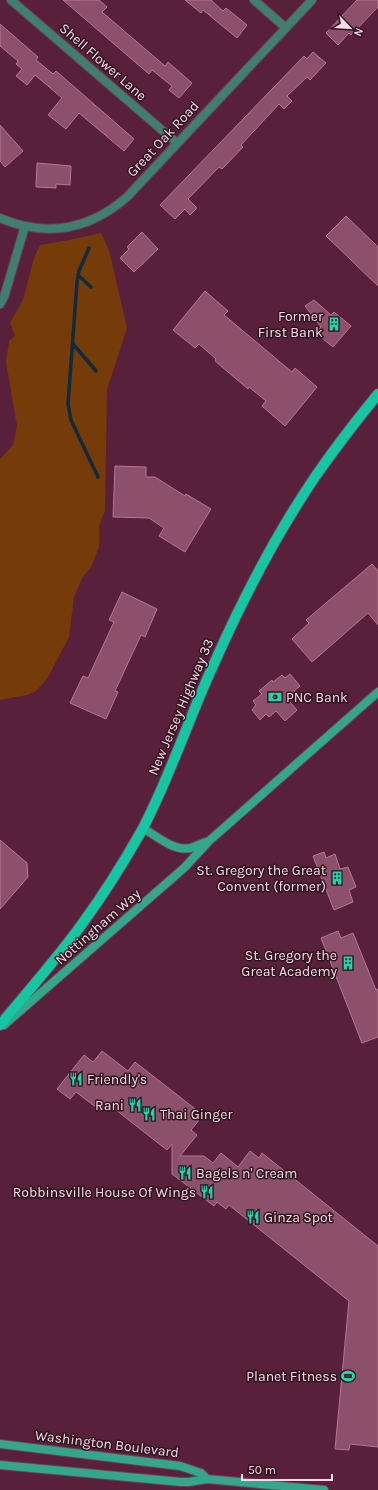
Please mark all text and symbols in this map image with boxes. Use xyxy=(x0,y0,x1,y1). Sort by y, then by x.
north arrow xyxy=(330,8,370,48)
street label: Shell Flower Lane xyxy=(56,20,150,104)
text: N xyxy=(351,26,366,38)
street label: Great Oak Road xyxy=(123,97,203,181)
place label: Former First Bank xyxy=(258,308,324,341)
building icon: Former First Bank xyxy=(326,316,342,332)
street label: New Jersey Highway 33 xyxy=(145,636,217,778)
bank icon: PNC Bank xyxy=(267,689,283,705)
place label: PNC Bank xyxy=(286,689,348,706)
place label: St. Gregory the Great Convent (former) xyxy=(196,862,326,895)
building icon: St. Gregory the Great Convent (former) xyxy=(329,870,345,886)
street label: Nottingham Way xyxy=(52,885,144,969)
place label: St. Gregory the Great Academy xyxy=(241,947,337,980)
building icon: St. Gregory the Great Academy xyxy=(340,955,356,971)
restaurant icon: Friendly's xyxy=(68,1071,84,1087)
place label: Friendly's xyxy=(87,1071,147,1088)
place label: Rani xyxy=(95,1097,124,1114)
restaurant icon: Rani xyxy=(127,1097,143,1113)
restaurant icon: Thai Ginger xyxy=(141,1106,157,1122)
place label: Thai Ginger xyxy=(160,1106,233,1123)
restaurant icon: Bagels n' Cream xyxy=(177,1165,193,1181)
place label: Bagels n' Cream xyxy=(196,1165,297,1182)
place label: Robbinsville House Of Wings xyxy=(13,1184,196,1201)
restaurant icon: Robbinsville House Of Wings xyxy=(199,1184,215,1200)
restaurant icon: Ginza Spot xyxy=(245,1209,261,1225)
place label: Ginza Spot xyxy=(264,1209,333,1226)
place label: Planet Fitness xyxy=(246,1368,337,1385)
sports icon: Planet Fitness xyxy=(340,1368,356,1384)
street label: Washington Boulevard xyxy=(34,1427,180,1461)
scale bar xyxy=(242,1456,332,1482)
text: 50 m xyxy=(248,1463,276,1477)

